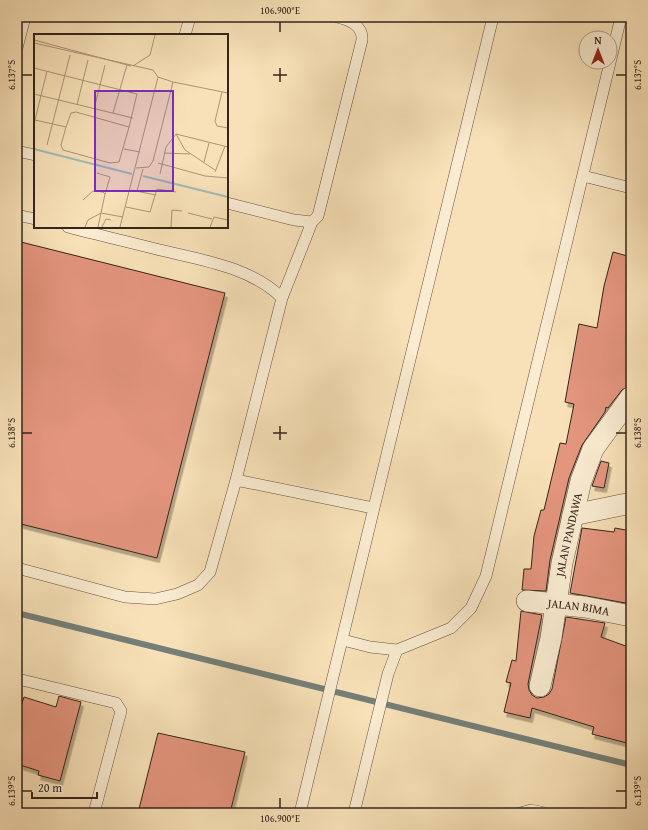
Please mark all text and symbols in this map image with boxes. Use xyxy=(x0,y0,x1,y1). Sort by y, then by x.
text: 106.900°E xyxy=(260,3,300,18)
north arrow xyxy=(578,30,618,70)
text: N xyxy=(594,32,602,48)
inset map xyxy=(34,34,228,228)
text: 6.137°S xyxy=(4,60,19,90)
text: 6.137°S xyxy=(630,60,645,90)
text: 6.138°S xyxy=(4,418,19,448)
text: 6.138°S xyxy=(630,418,645,448)
street label: JALAN PANDAWA xyxy=(551,490,586,580)
street label: JALAN BIMA xyxy=(545,594,612,620)
scale bar xyxy=(32,774,97,800)
text: 6.139°S xyxy=(4,776,19,806)
text: 6.139°S xyxy=(630,776,645,806)
text: 20 m xyxy=(38,779,62,796)
text: 106.900°E xyxy=(260,811,300,826)

